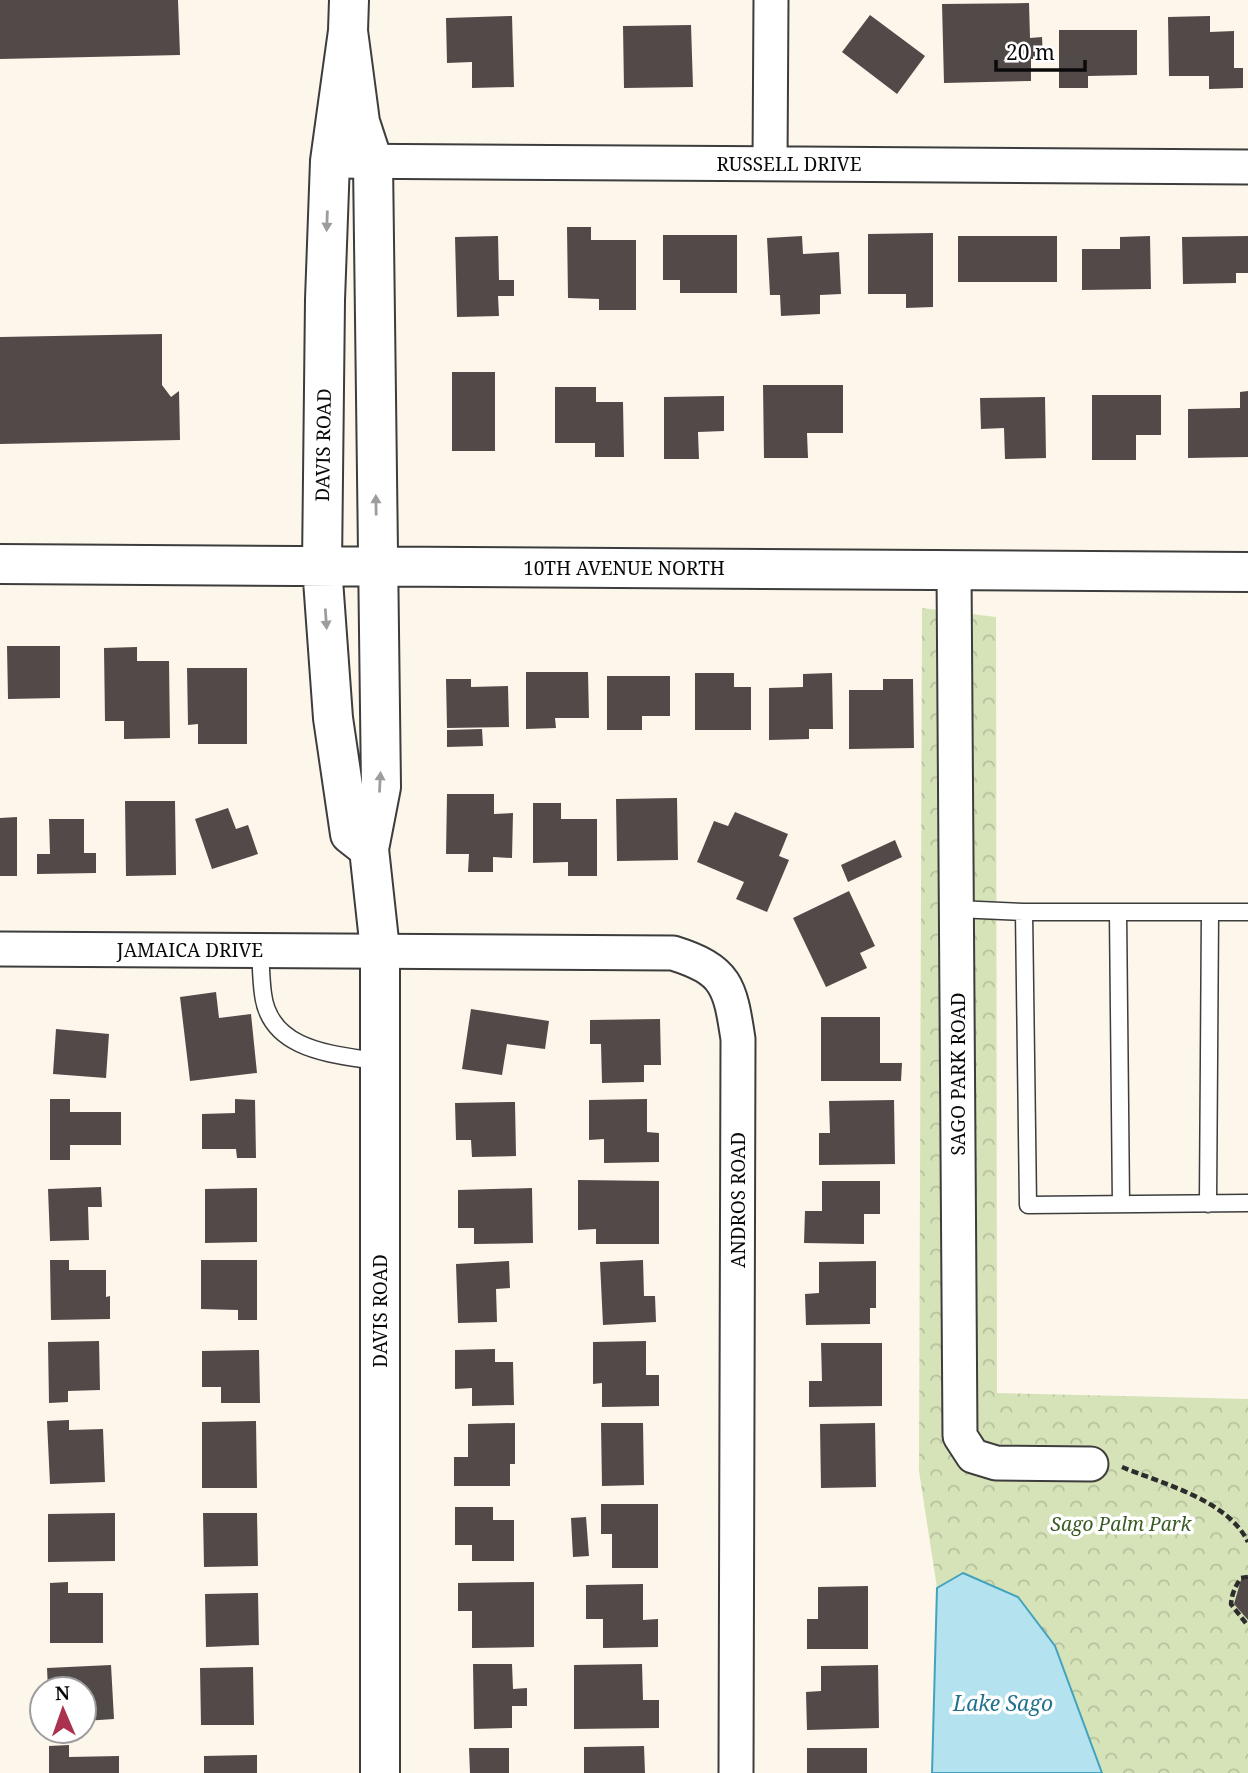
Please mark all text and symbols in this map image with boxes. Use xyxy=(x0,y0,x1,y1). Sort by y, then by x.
scale bar xyxy=(996,28,1085,72)
text: 20 m xyxy=(1006,38,1055,66)
street label: RUSSELL DRIVE xyxy=(717,151,862,177)
one-way arrow xyxy=(322,210,333,232)
street label: DAVIS ROAD xyxy=(309,388,337,502)
one-way arrow xyxy=(370,494,382,516)
street label: 10TH AVENUE NORTH xyxy=(523,555,725,581)
one-way arrow xyxy=(321,609,332,631)
one-way arrow xyxy=(375,771,386,793)
street label: JAMAICA DRIVE xyxy=(116,937,263,963)
street label: SAGO PARK ROAD xyxy=(945,992,971,1156)
street label: ANDROS ROAD xyxy=(725,1132,751,1268)
street label: DAVIS ROAD xyxy=(367,1254,393,1368)
park label: Sago Palm Park xyxy=(1051,1511,1193,1537)
north arrow xyxy=(28,1675,98,1745)
text: N xyxy=(54,1680,70,1706)
water label: Lake Sago xyxy=(952,1689,1053,1717)

